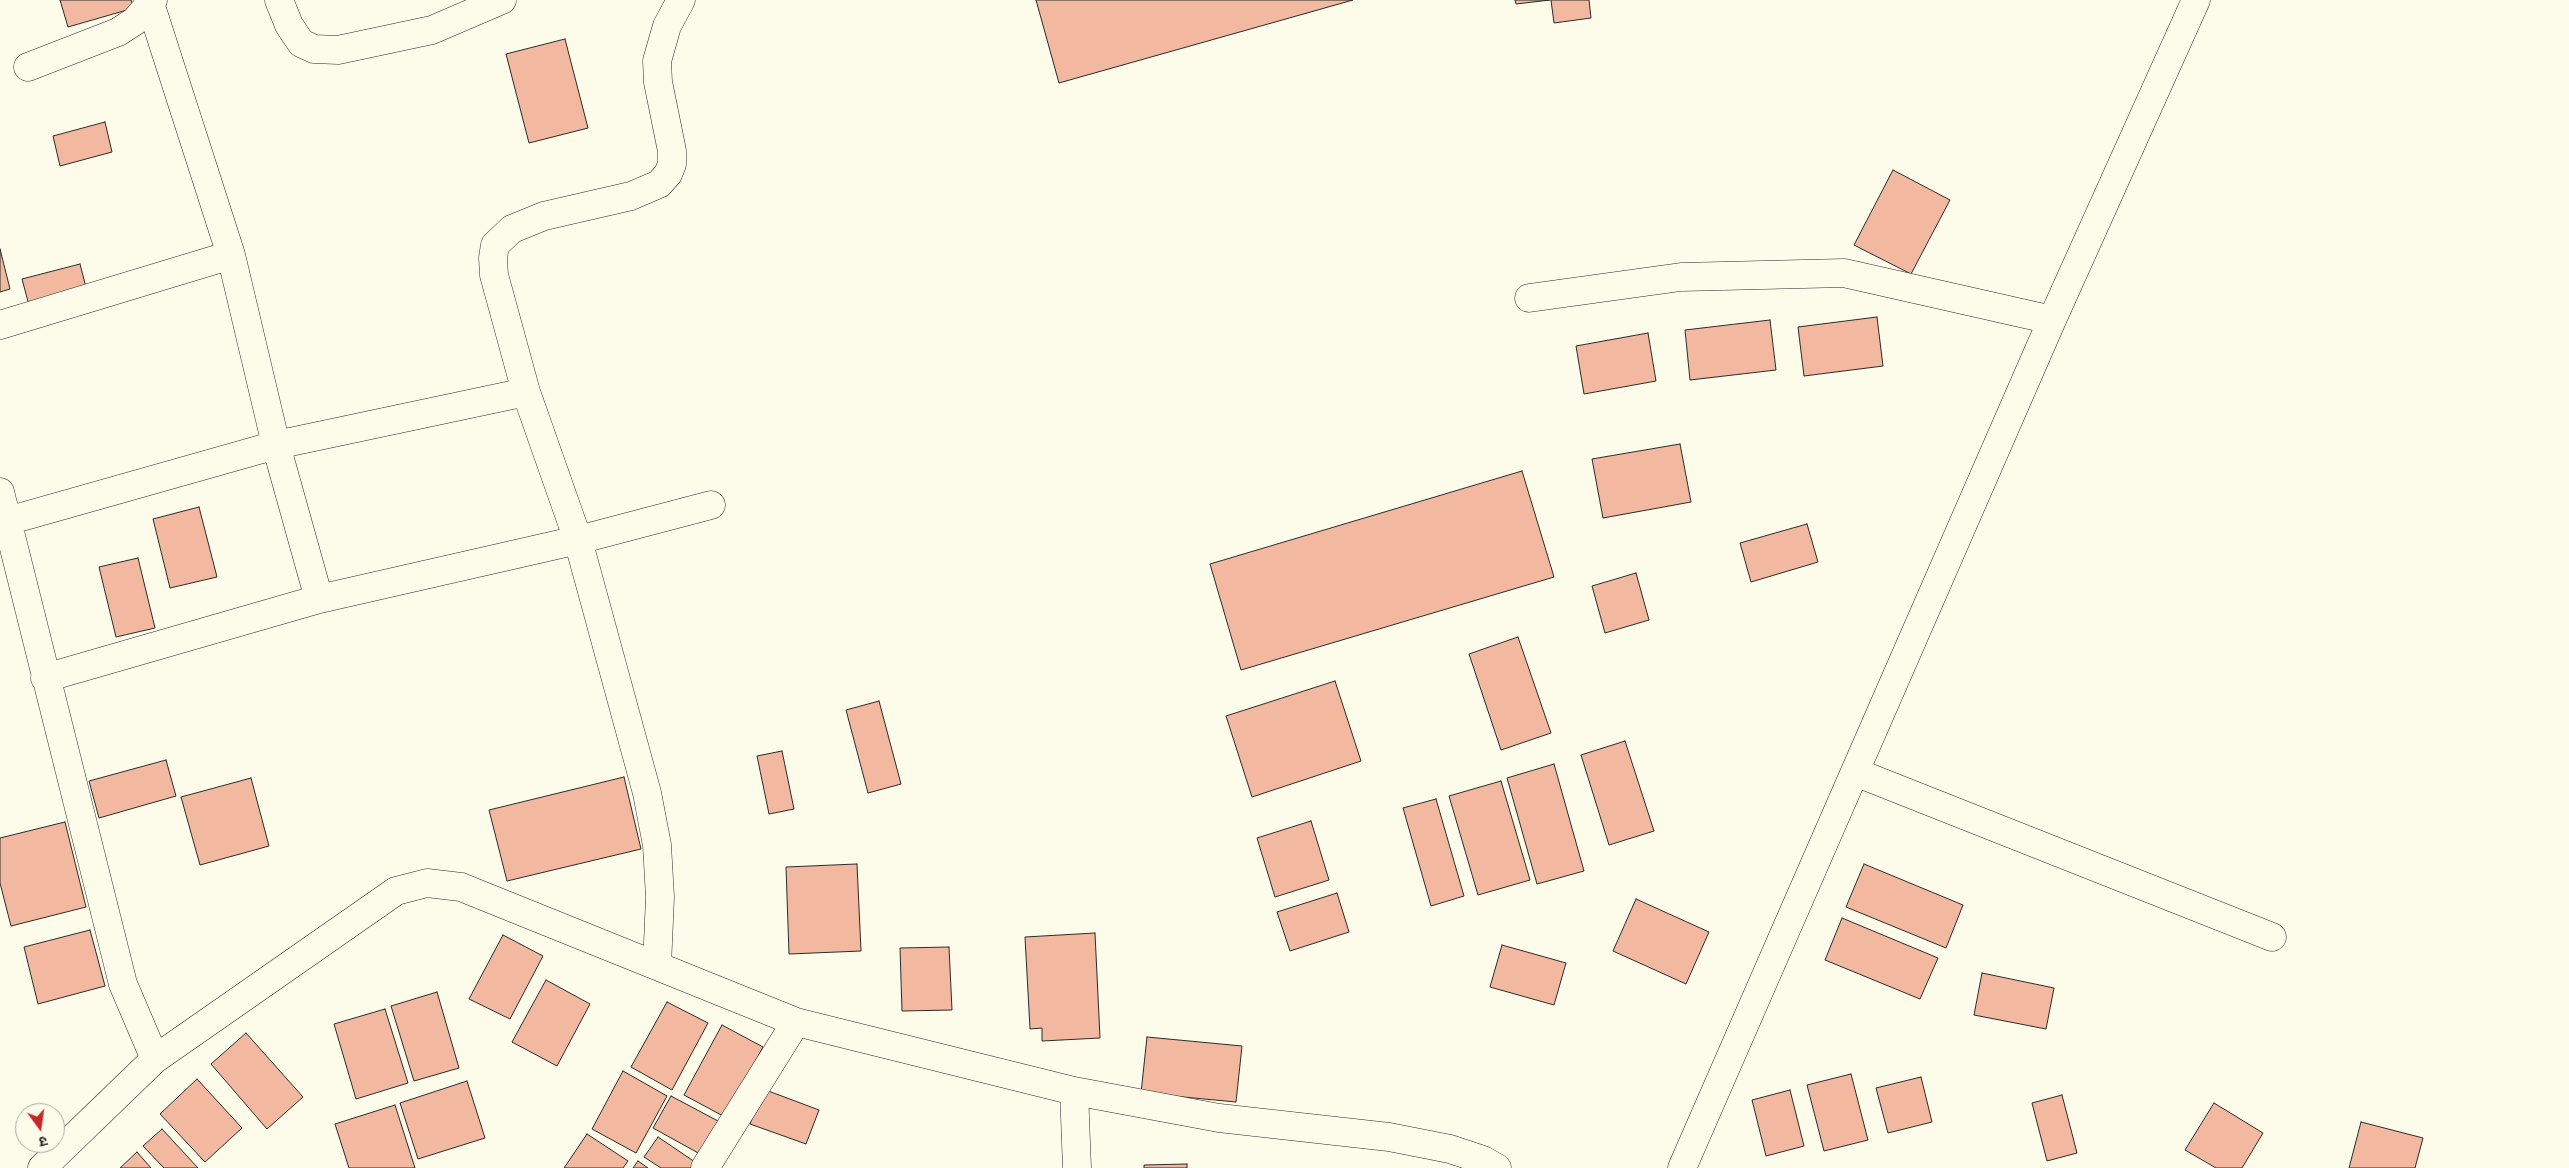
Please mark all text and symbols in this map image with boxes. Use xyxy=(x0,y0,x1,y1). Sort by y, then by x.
north arrow xyxy=(15,1103,65,1153)
text: उ xyxy=(37,1133,49,1150)

